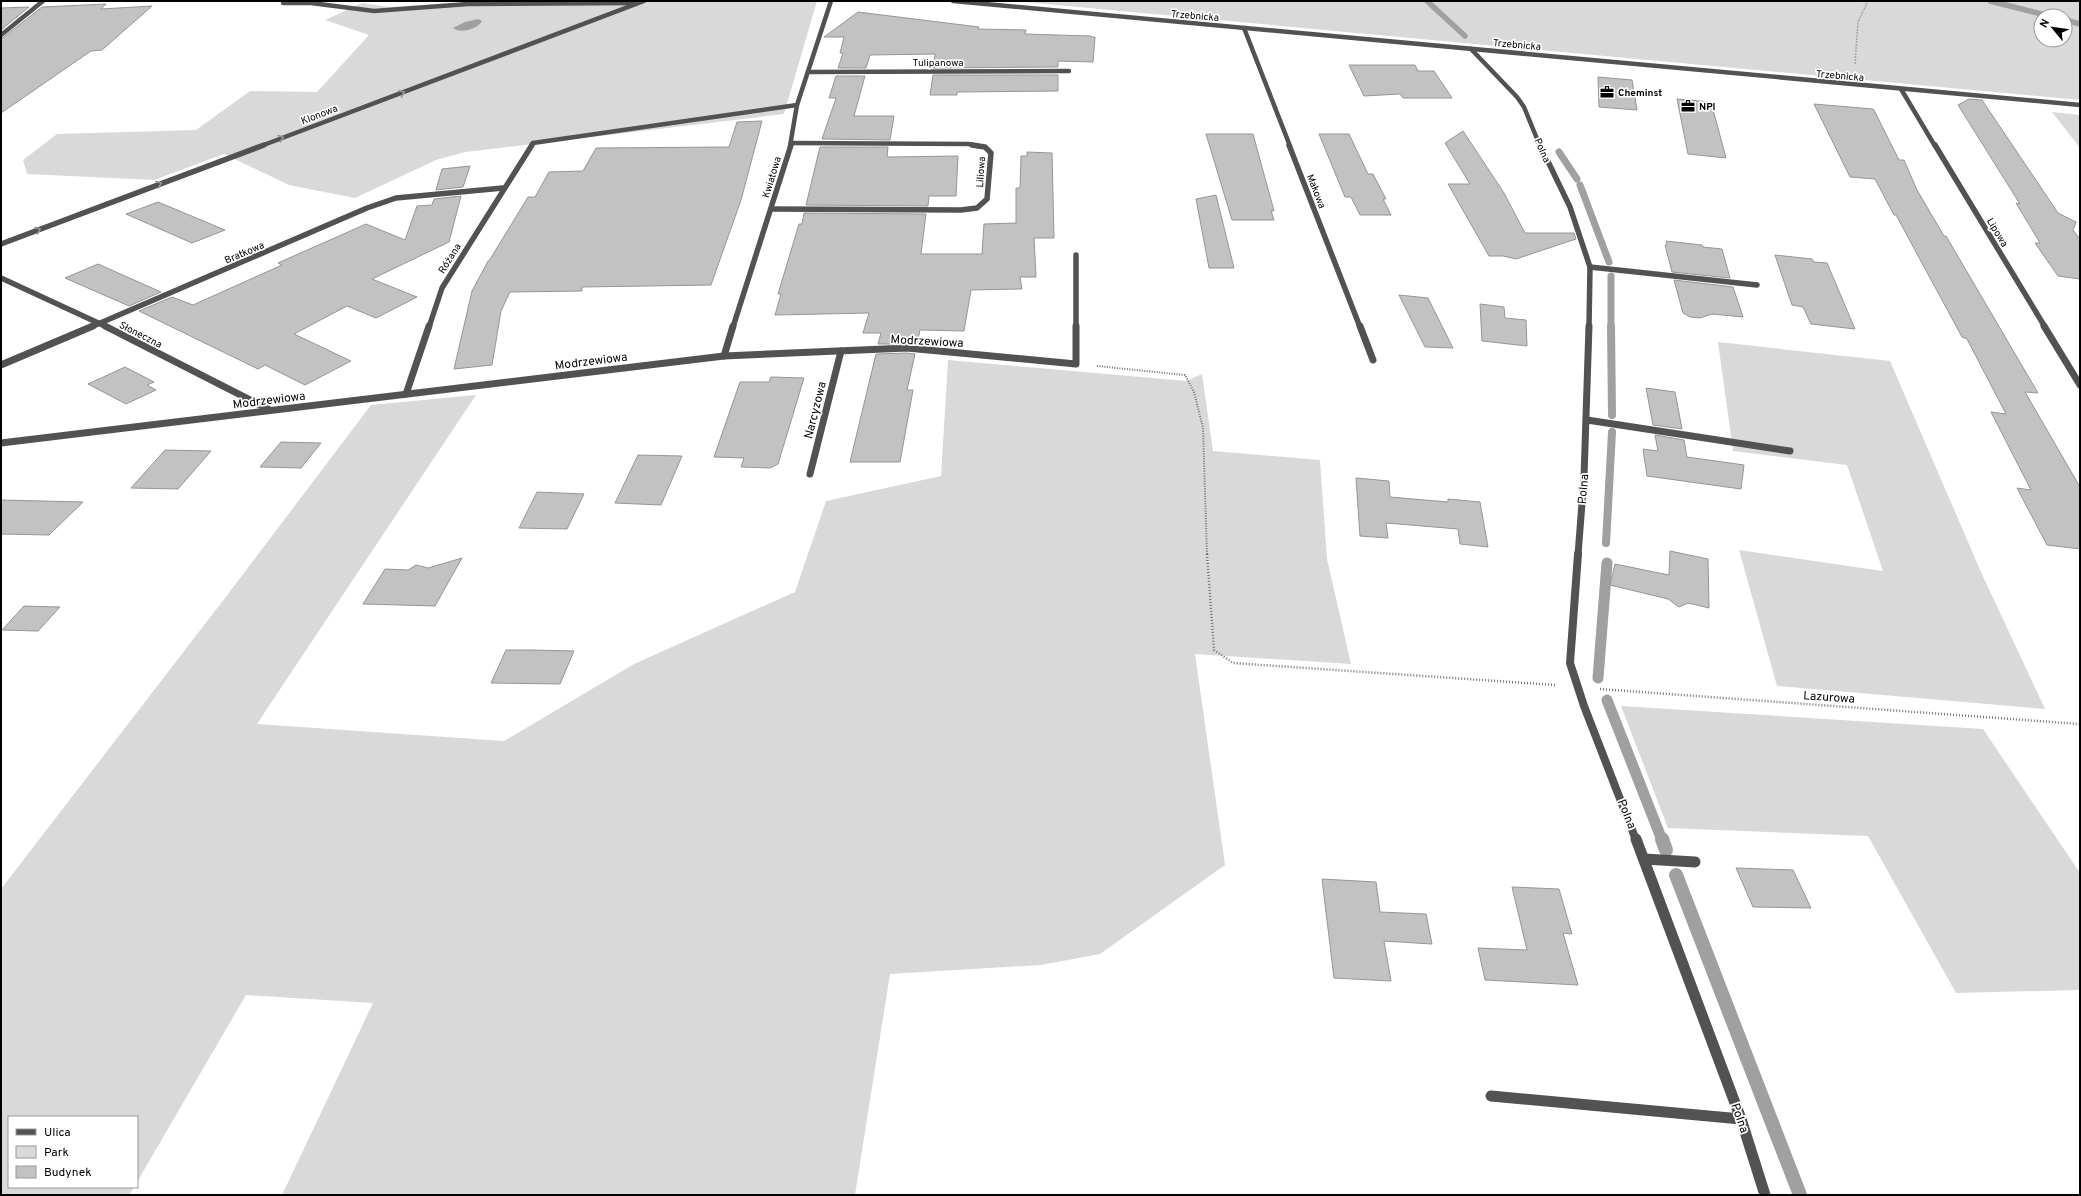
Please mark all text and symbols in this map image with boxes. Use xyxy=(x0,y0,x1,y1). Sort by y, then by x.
street label: Trzebnicka xyxy=(1170,8,1219,25)
north arrow xyxy=(2033,8,2073,48)
text: N xyxy=(2037,17,2053,30)
street label: Trzebnicka xyxy=(1492,37,1541,54)
street label: Tulipanowa xyxy=(913,57,963,70)
street label: Trzebnicka xyxy=(1815,68,1864,85)
office icon: Cheminst xyxy=(1599,84,1615,100)
place label: Cheminst xyxy=(1618,87,1662,100)
one-way arrow xyxy=(399,89,406,97)
office icon: NPI xyxy=(1680,98,1696,114)
place label: NPI xyxy=(1699,101,1716,114)
street label: Klonowa xyxy=(299,102,340,128)
one-way arrow xyxy=(277,135,284,143)
street label: Polna xyxy=(1531,136,1553,165)
street label: Kwiatowa xyxy=(760,155,785,200)
street label: Liliowa xyxy=(974,156,989,188)
street label: Makowa xyxy=(1303,172,1328,211)
one-way arrow xyxy=(156,181,163,189)
street label: Lipowa xyxy=(1983,216,2010,250)
one-way arrow xyxy=(34,226,41,235)
street label: Bratkowa xyxy=(223,239,266,268)
street label: Różana xyxy=(436,241,465,276)
street label: Słoneczna xyxy=(117,319,164,352)
street label: Modrzewiowa xyxy=(890,332,964,352)
street label: Modrzewiowa xyxy=(554,350,628,374)
street label: Narcyzowa xyxy=(801,380,831,441)
street label: Modrzewiowa xyxy=(232,389,306,413)
street label: Polna xyxy=(1575,473,1593,505)
street label: Lazurowa xyxy=(1803,688,1855,708)
street label: Polna xyxy=(1613,797,1639,832)
street label: Polna xyxy=(1727,1101,1752,1135)
legend xyxy=(8,1116,138,1188)
text: Ulica xyxy=(44,1125,71,1141)
text: Park xyxy=(44,1145,69,1161)
text: Budynek xyxy=(44,1165,92,1181)

